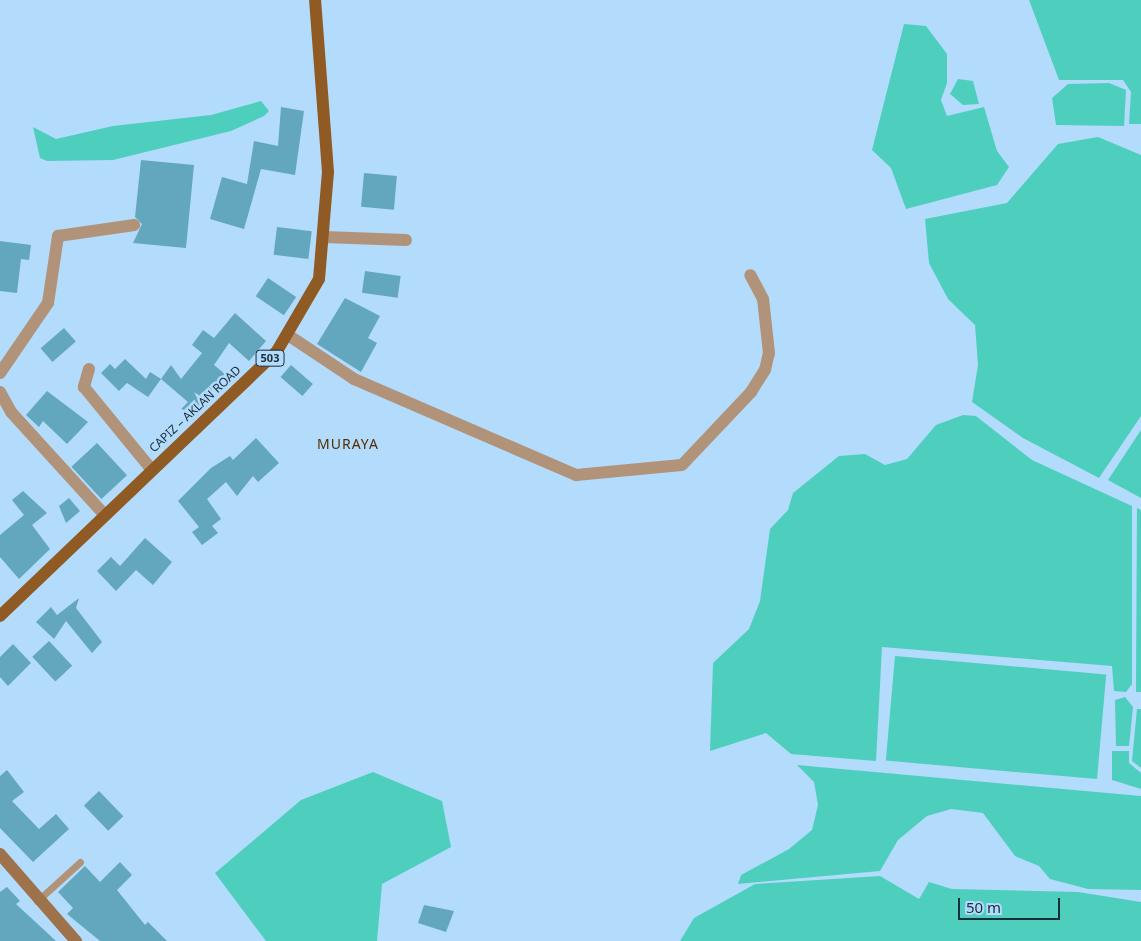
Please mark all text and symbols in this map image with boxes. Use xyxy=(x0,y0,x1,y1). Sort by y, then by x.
road number: 503 xyxy=(255,349,285,366)
street label: CAPIZ – AKLAN ROAD xyxy=(146,363,244,455)
district label: MURAYA xyxy=(316,436,380,452)
scale bar xyxy=(961,888,1064,920)
text: 50 m xyxy=(966,897,1001,917)

